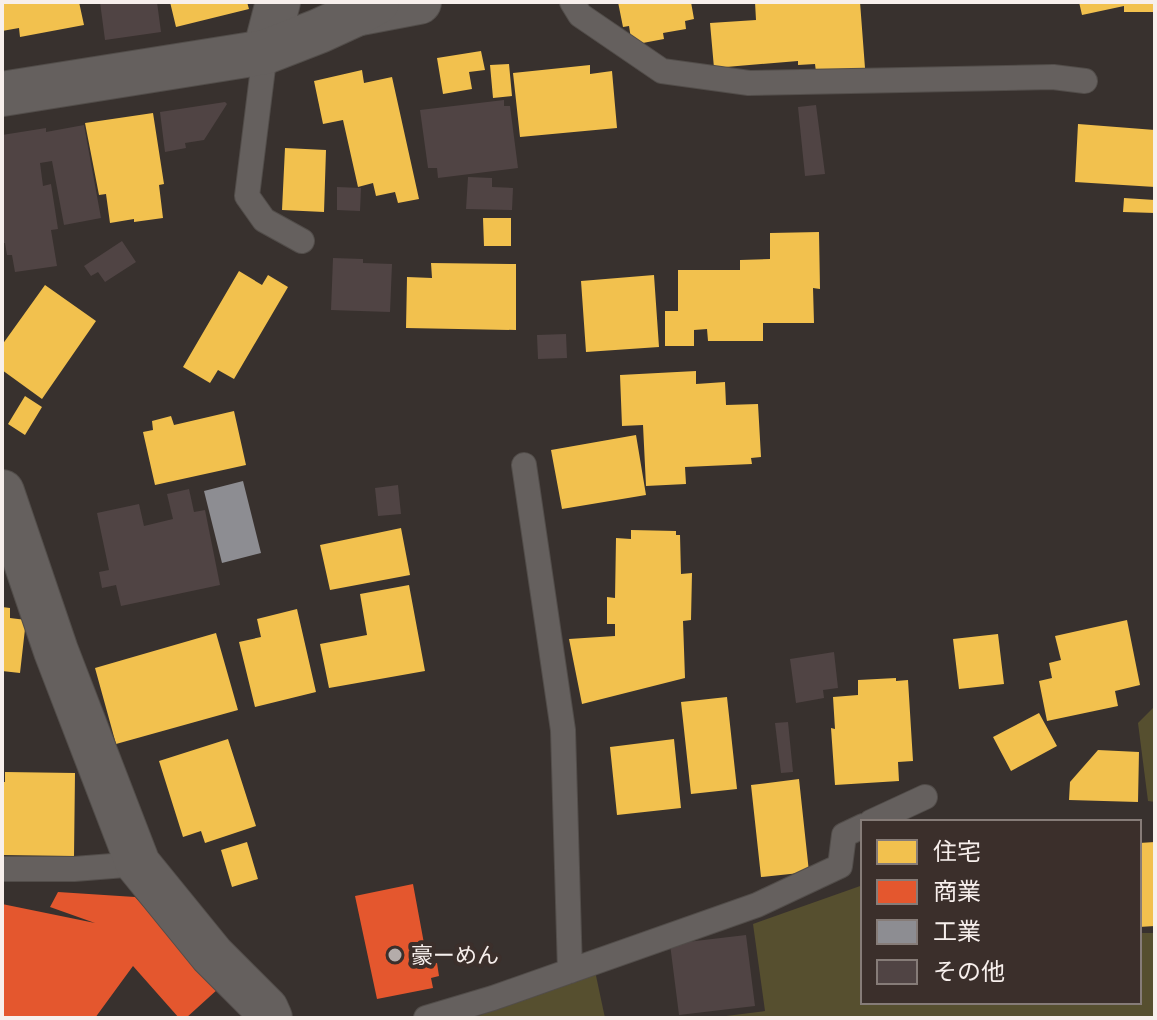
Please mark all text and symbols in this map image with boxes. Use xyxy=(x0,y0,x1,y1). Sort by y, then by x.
legend xyxy=(861,820,1141,1004)
text: 住宅 xyxy=(933,838,981,865)
text: 商業 xyxy=(933,878,981,905)
text: 工業 xyxy=(933,918,981,945)
place label: 豪ーめん xyxy=(411,943,499,968)
marker: 豪ーめん xyxy=(386,946,404,964)
text: その他 xyxy=(933,958,1005,985)

